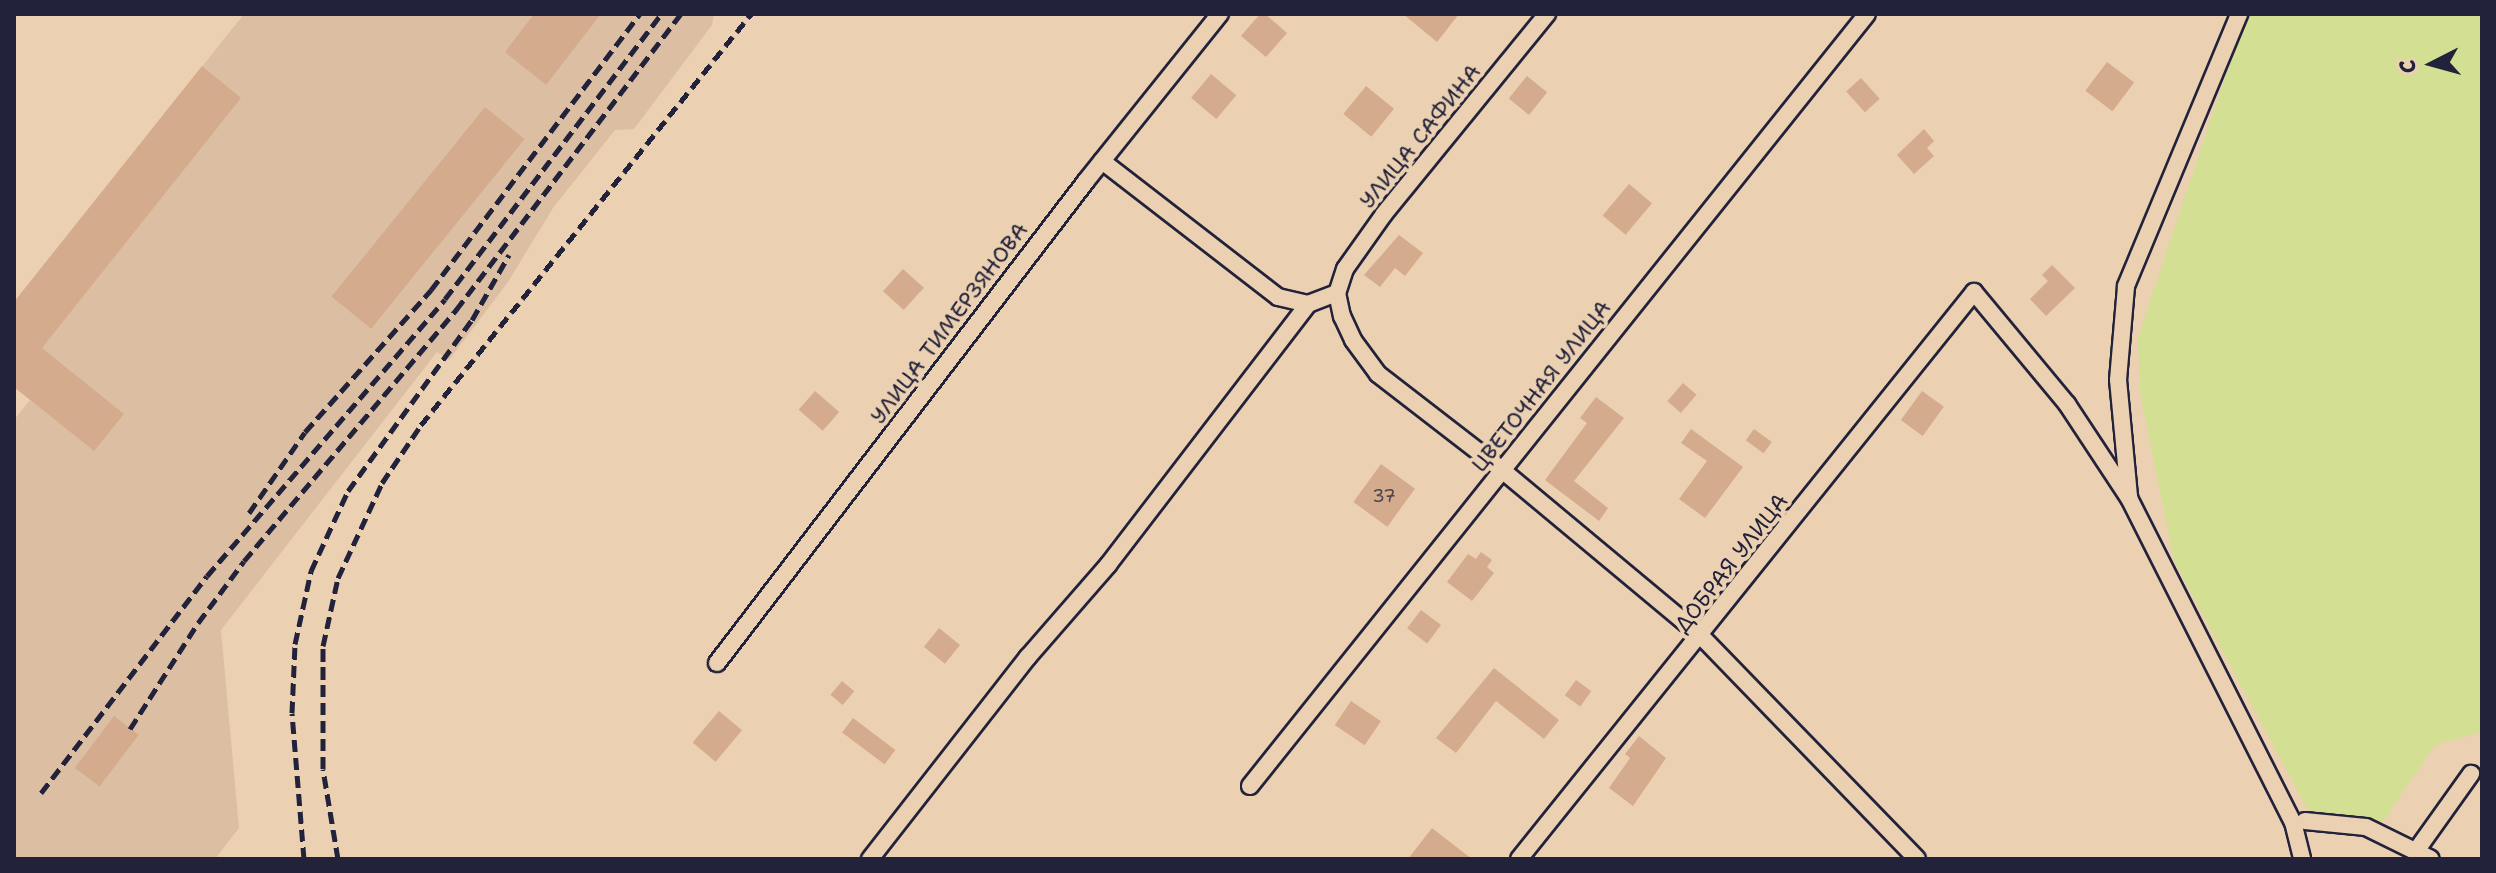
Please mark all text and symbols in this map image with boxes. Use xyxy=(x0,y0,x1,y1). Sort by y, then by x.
north arrow xyxy=(2392,24,2472,104)
text: С xyxy=(2393,58,2423,75)
street label: УЛИЦА САФИНА xyxy=(1354,59,1486,213)
street label: УЛИЦА ТИМЕРЗЯНОВА xyxy=(865,217,1033,429)
street label: ЦВЕТОЧНАЯ УЛИЦА xyxy=(1466,295,1616,477)
house number: 37 xyxy=(1372,485,1396,507)
street label: ДОБРАЯ УЛИЦА xyxy=(1668,488,1794,638)

